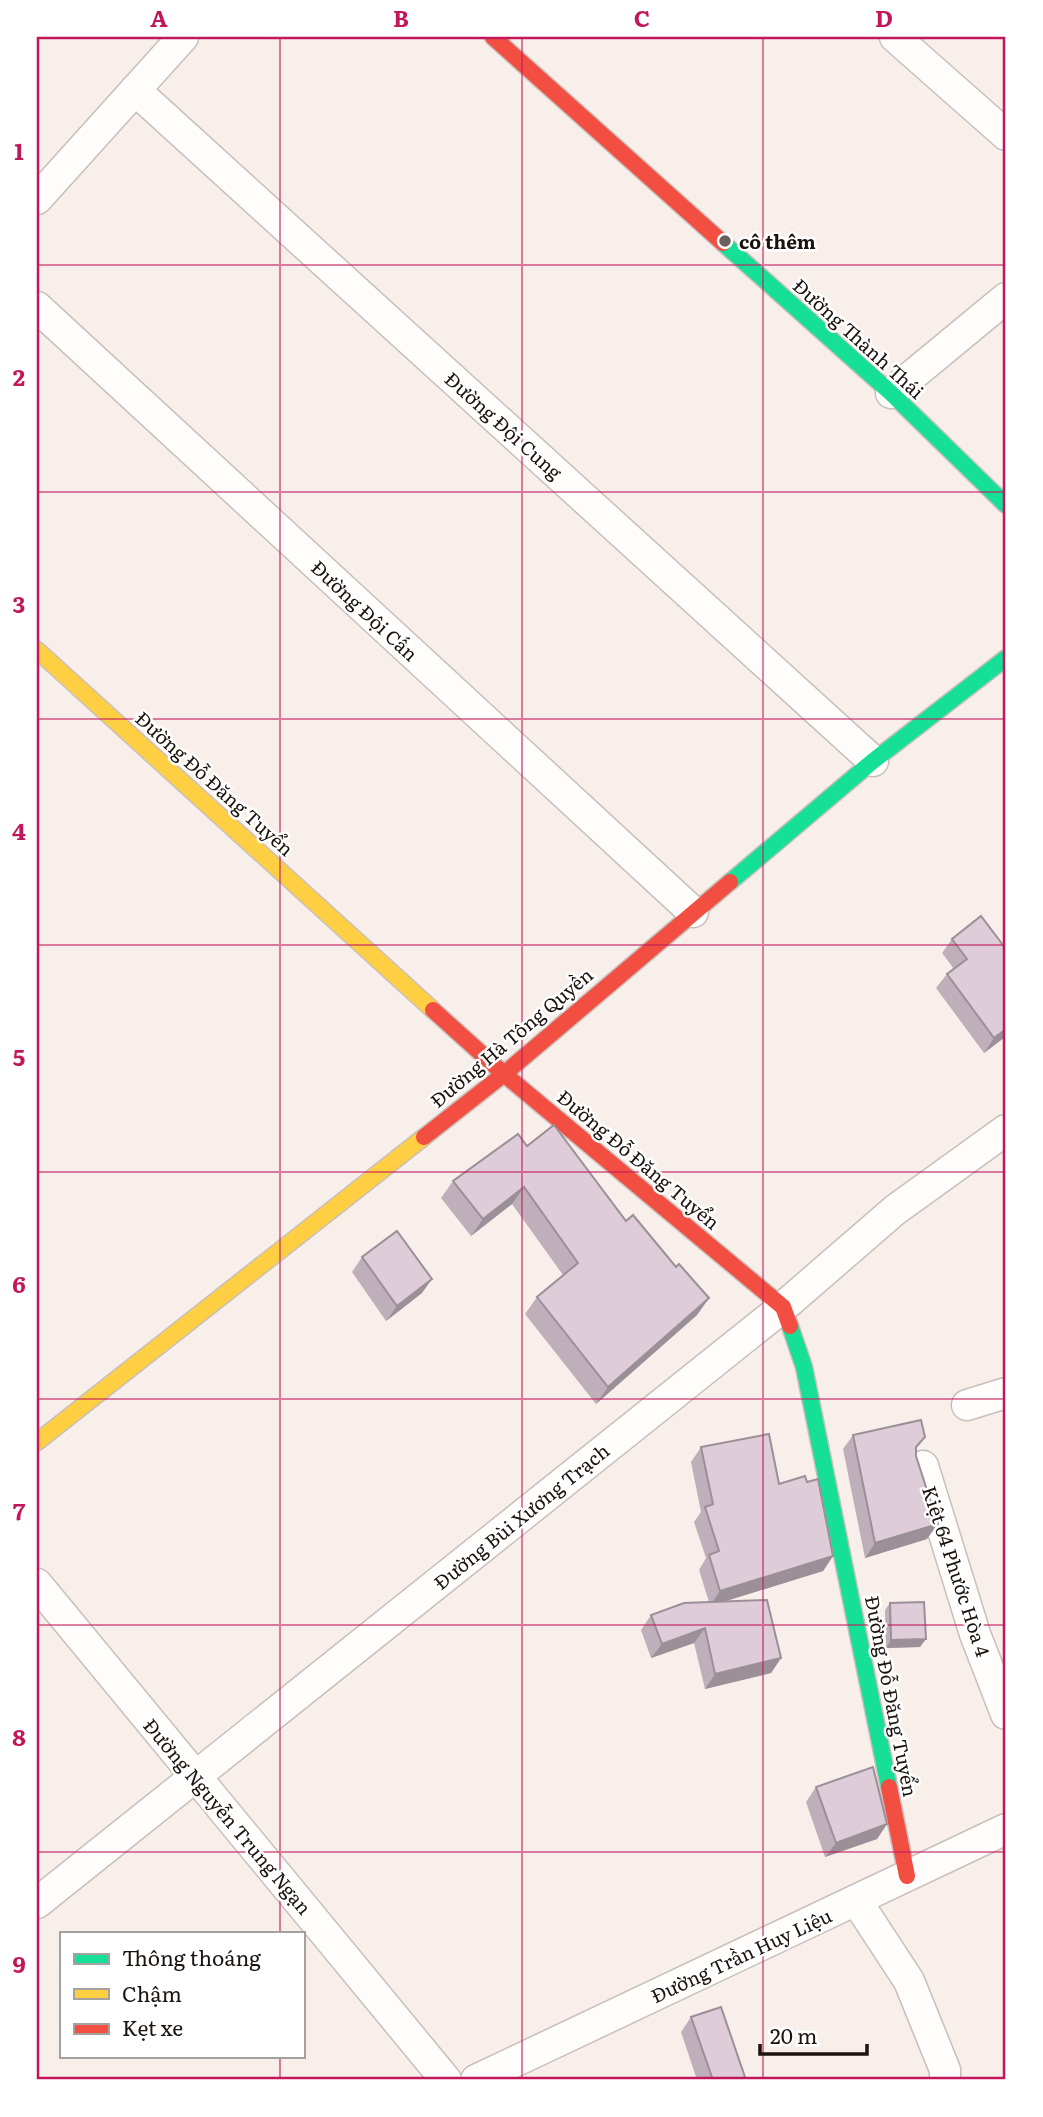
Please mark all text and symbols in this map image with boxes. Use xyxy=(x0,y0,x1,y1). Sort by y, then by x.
text: A xyxy=(150,0,168,34)
text: B xyxy=(393,0,409,34)
text: C xyxy=(634,0,650,34)
text: D xyxy=(875,0,893,34)
text: 1 xyxy=(14,133,24,167)
place label: cô thêm xyxy=(739,227,816,255)
marker: cô thêm xyxy=(717,233,733,249)
street label: Đường Thành Thái xyxy=(787,271,931,405)
text: 2 xyxy=(13,359,25,393)
street label: Đường Đội Cung xyxy=(439,365,569,486)
street label: Đường Đội Cấn xyxy=(305,553,425,667)
text: 3 xyxy=(13,586,25,620)
street label: Đường Đỗ Đăng Tuyển xyxy=(130,704,300,862)
text: 4 xyxy=(12,813,26,847)
street label: Đường Hà Tông Quyền xyxy=(424,960,598,1114)
text: 5 xyxy=(13,1039,25,1073)
street label: Đường Đỗ Đăng Tuyển xyxy=(552,1083,726,1235)
text: 6 xyxy=(12,1266,26,1300)
street label: Đường Bùi Xương Trạch xyxy=(427,1436,615,1596)
street label: Kiệt 64 Phước Hòa 4 xyxy=(916,1482,998,1661)
text: 7 xyxy=(13,1493,26,1527)
street label: Đường Đỗ Đăng Tuyển xyxy=(859,1593,925,1799)
street label: Đường Nguyễn Trung Ngạn xyxy=(137,1712,319,1920)
text: 8 xyxy=(12,1719,26,1753)
street label: Đường Trần Huy Liệu xyxy=(646,1901,836,2009)
legend xyxy=(60,1932,304,2058)
text: Thông thoáng xyxy=(122,1941,261,1972)
text: 9 xyxy=(12,1946,26,1980)
text: Chậm xyxy=(122,1977,182,2008)
text: Kẹt xe xyxy=(122,2011,183,2042)
scale bar xyxy=(760,2012,866,2056)
text: 20 m xyxy=(770,2019,817,2050)

